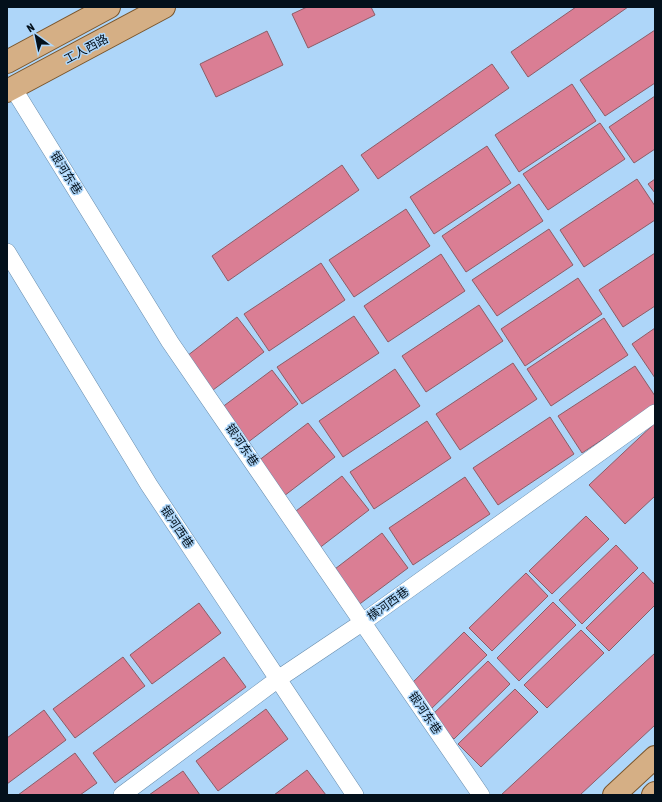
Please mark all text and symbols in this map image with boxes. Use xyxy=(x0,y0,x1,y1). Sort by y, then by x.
north arrow xyxy=(16,16,56,56)
text: N xyxy=(25,21,37,34)
street label: 工人西路 xyxy=(62,32,110,66)
street label: 银河东巷 xyxy=(47,149,85,197)
street label: 银河东巷 xyxy=(223,421,261,469)
street label: 银河西巷 xyxy=(158,503,196,551)
street label: 横河西巷 xyxy=(364,584,412,624)
street label: 银河东巷 xyxy=(406,689,444,737)

